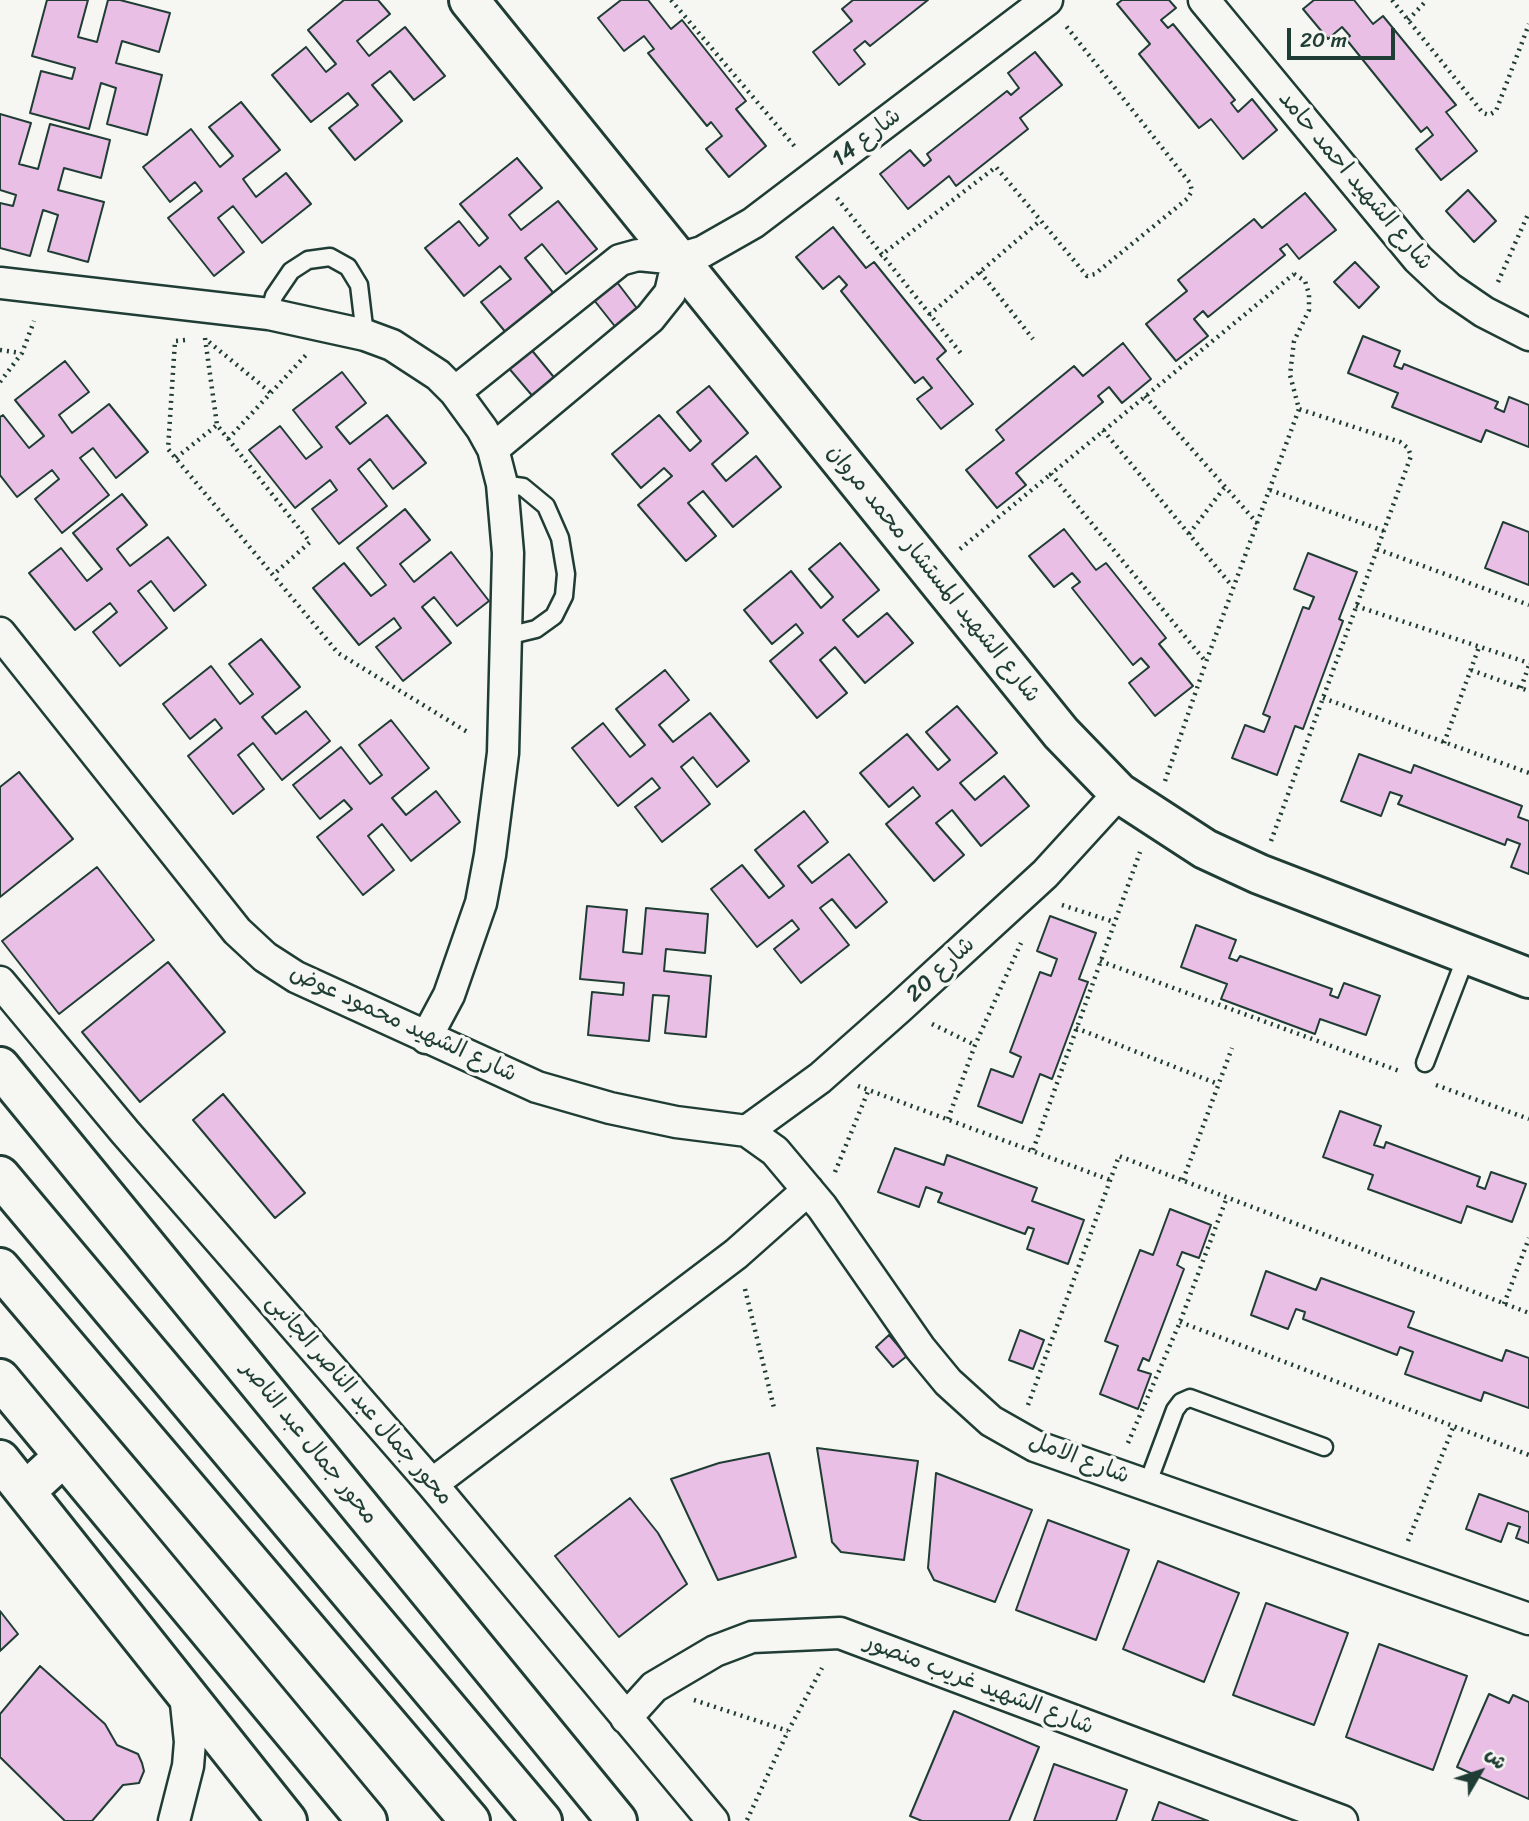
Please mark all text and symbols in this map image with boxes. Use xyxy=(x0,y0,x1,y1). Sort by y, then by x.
scale bar xyxy=(1291,14,1400,58)
text: 20 m xyxy=(1300,21,1347,59)
street label: شارع الشهيد احمد حامد xyxy=(1272,86,1438,276)
street label: شارع 14 xyxy=(827,103,907,173)
street label: شارع الشهيد المستشار محمد مروان xyxy=(820,439,1046,709)
street label: شارع 20 xyxy=(901,931,981,1009)
street label: شارع الشهيد محمود عوض xyxy=(285,959,521,1089)
street label: محور جمال عبد الناصر الجانبى xyxy=(260,1289,458,1511)
street label: محور جمال عبد الناصر xyxy=(235,1356,383,1530)
street label: شارع الامل xyxy=(1025,1427,1133,1491)
street label: شارع الشهيد غريب منصور xyxy=(861,1629,1097,1741)
north arrow xyxy=(1445,1737,1515,1807)
text: ش xyxy=(1477,1740,1516,1777)

